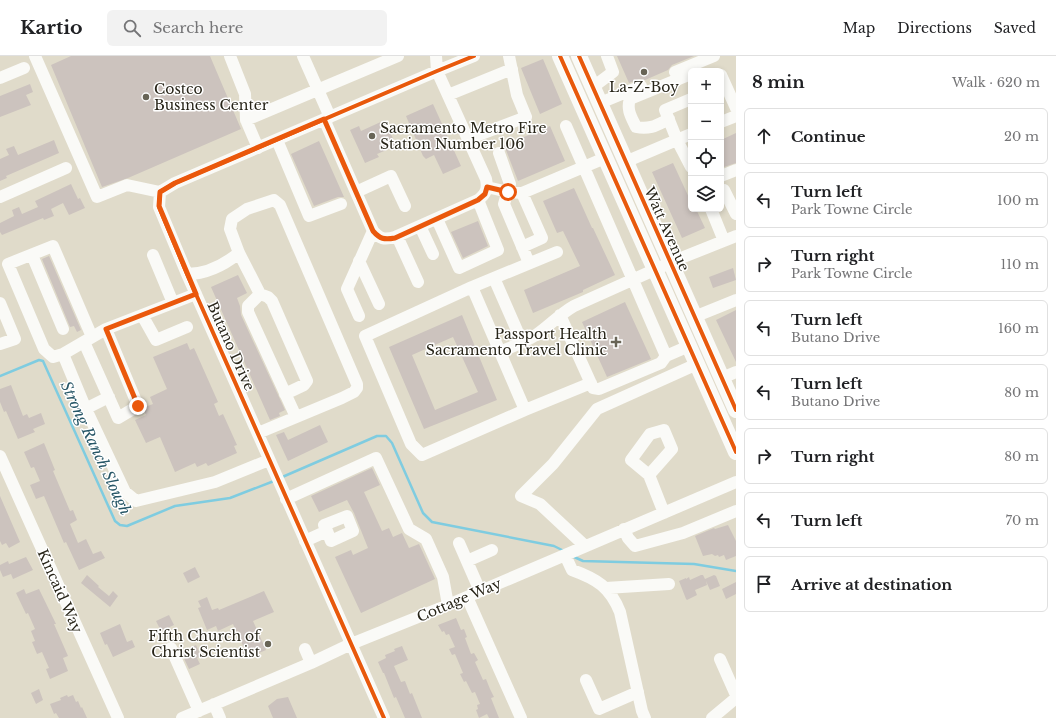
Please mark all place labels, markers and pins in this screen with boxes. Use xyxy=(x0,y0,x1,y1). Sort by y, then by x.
marker: La-Z-Boy xyxy=(639,67,649,77)
place label: La-Z-Boy xyxy=(609,78,679,96)
place label: Costco Business Center xyxy=(154,80,269,114)
marker: Costco Business Center xyxy=(141,92,151,102)
place label: Sacramento Metro Fire Station Number 106 xyxy=(380,119,547,153)
marker: Sacramento Metro Fire Station Number 106 xyxy=(367,131,377,141)
place label: Passport Health Sacramento Travel Clinic xyxy=(426,325,607,359)
marker: Passport Health Sacramento Travel Clinic xyxy=(610,336,622,348)
place label: Fifth Church of Christ Scientist xyxy=(148,627,262,661)
marker: Fifth Church of Christ Scientist xyxy=(263,639,273,649)

